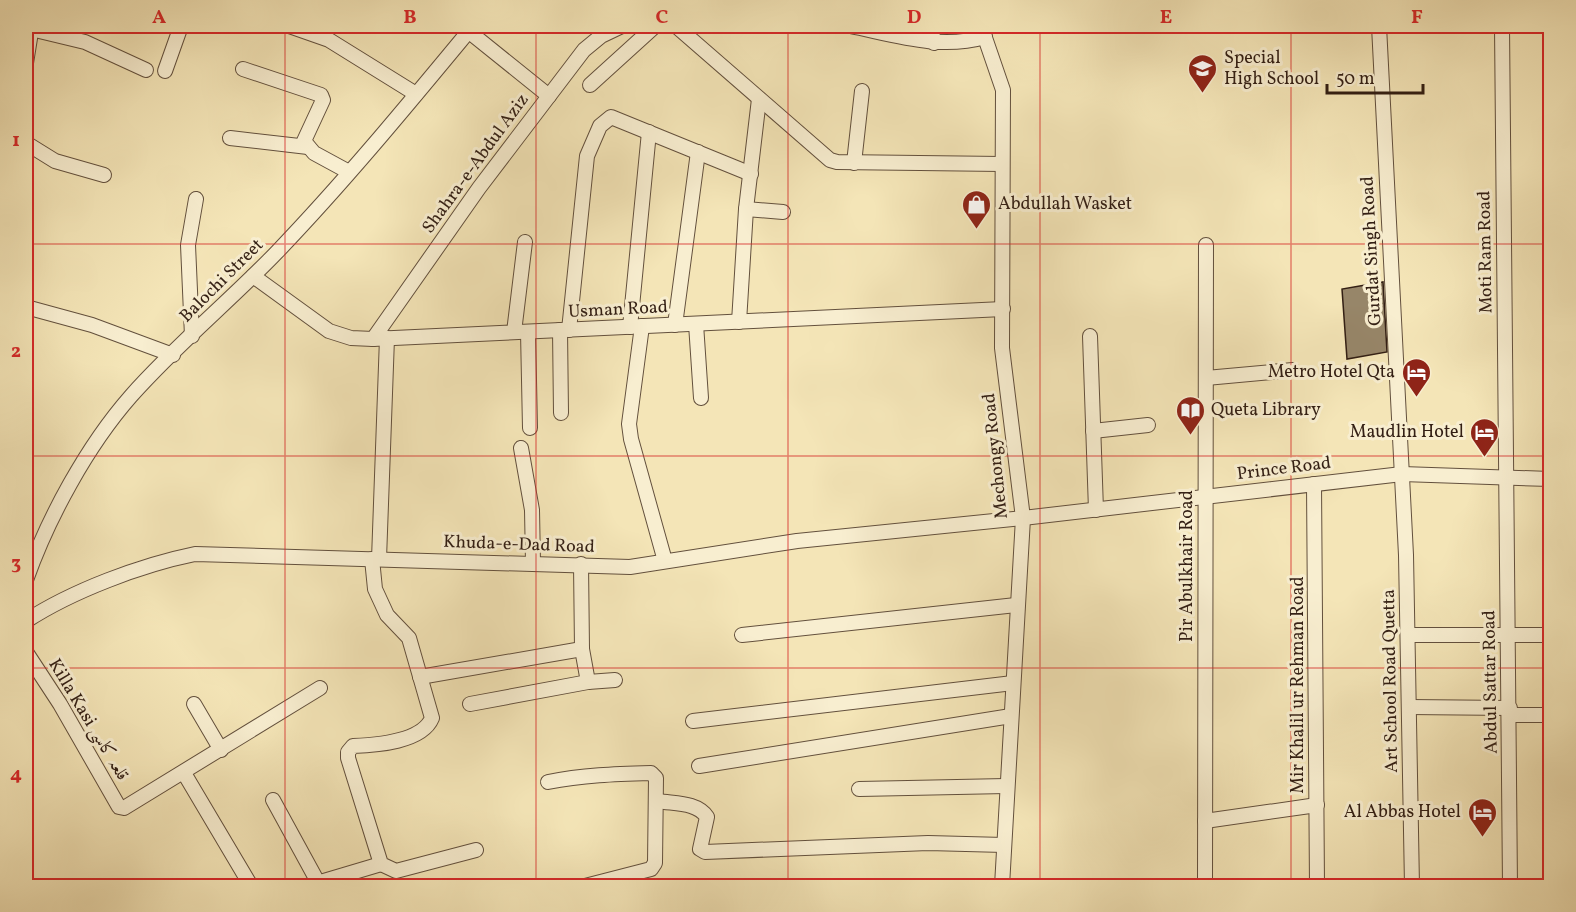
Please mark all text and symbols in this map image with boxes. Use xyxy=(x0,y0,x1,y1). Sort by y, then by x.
text: A xyxy=(152,4,166,32)
text: B xyxy=(403,4,417,32)
text: C xyxy=(656,4,669,32)
text: D xyxy=(907,4,921,32)
text: E xyxy=(1160,4,1172,32)
text: F xyxy=(1411,4,1423,32)
place label: Special High School xyxy=(1224,46,1319,92)
school or university icon: Special High School xyxy=(1187,52,1219,94)
scale bar xyxy=(1327,57,1423,95)
text: 50 m xyxy=(1336,67,1375,92)
street label: Shahra-e-Abdul Aziz xyxy=(417,89,535,239)
text: 1 xyxy=(12,127,20,155)
street label: Gurdat Singh Road xyxy=(1356,176,1388,326)
shop icon: Abdullah Wasket xyxy=(961,188,993,230)
street label: Moti Ram Road xyxy=(1472,190,1500,314)
place label: Abdullah Wasket xyxy=(998,192,1132,217)
street label: Balochi Street xyxy=(174,233,270,329)
street label: Usman Road xyxy=(568,295,668,325)
text: 2 xyxy=(11,338,21,366)
hotel icon: Metro Hotel Qta xyxy=(1400,356,1432,398)
place label: Metro Hotel Qta xyxy=(1268,360,1395,385)
street label: Mechongy Road xyxy=(977,392,1015,520)
library icon: Queta Library xyxy=(1174,394,1206,436)
place label: Queta Library xyxy=(1211,398,1321,423)
hotel icon: Maudlin Hotel xyxy=(1469,416,1501,458)
place label: Maudlin Hotel xyxy=(1350,420,1464,445)
street label: Prince Road xyxy=(1235,451,1333,487)
street label: Pir Abulkhair Road xyxy=(1175,490,1200,642)
street label: Khuda-e-Dad Road xyxy=(443,530,595,560)
text: 3 xyxy=(11,550,21,578)
street label: Mir Khalil ur Rehman Road xyxy=(1286,576,1311,794)
street label: Art School Road Quetta xyxy=(1377,589,1405,773)
street label: Abdul Sattar Road xyxy=(1477,610,1505,754)
street label: Killa Kasi قلعہ کاسی xyxy=(42,654,134,786)
text: 4 xyxy=(10,761,22,789)
hotel icon: Al Abbas Hotel xyxy=(1466,796,1498,838)
place label: Al Abbas Hotel xyxy=(1344,800,1461,825)

